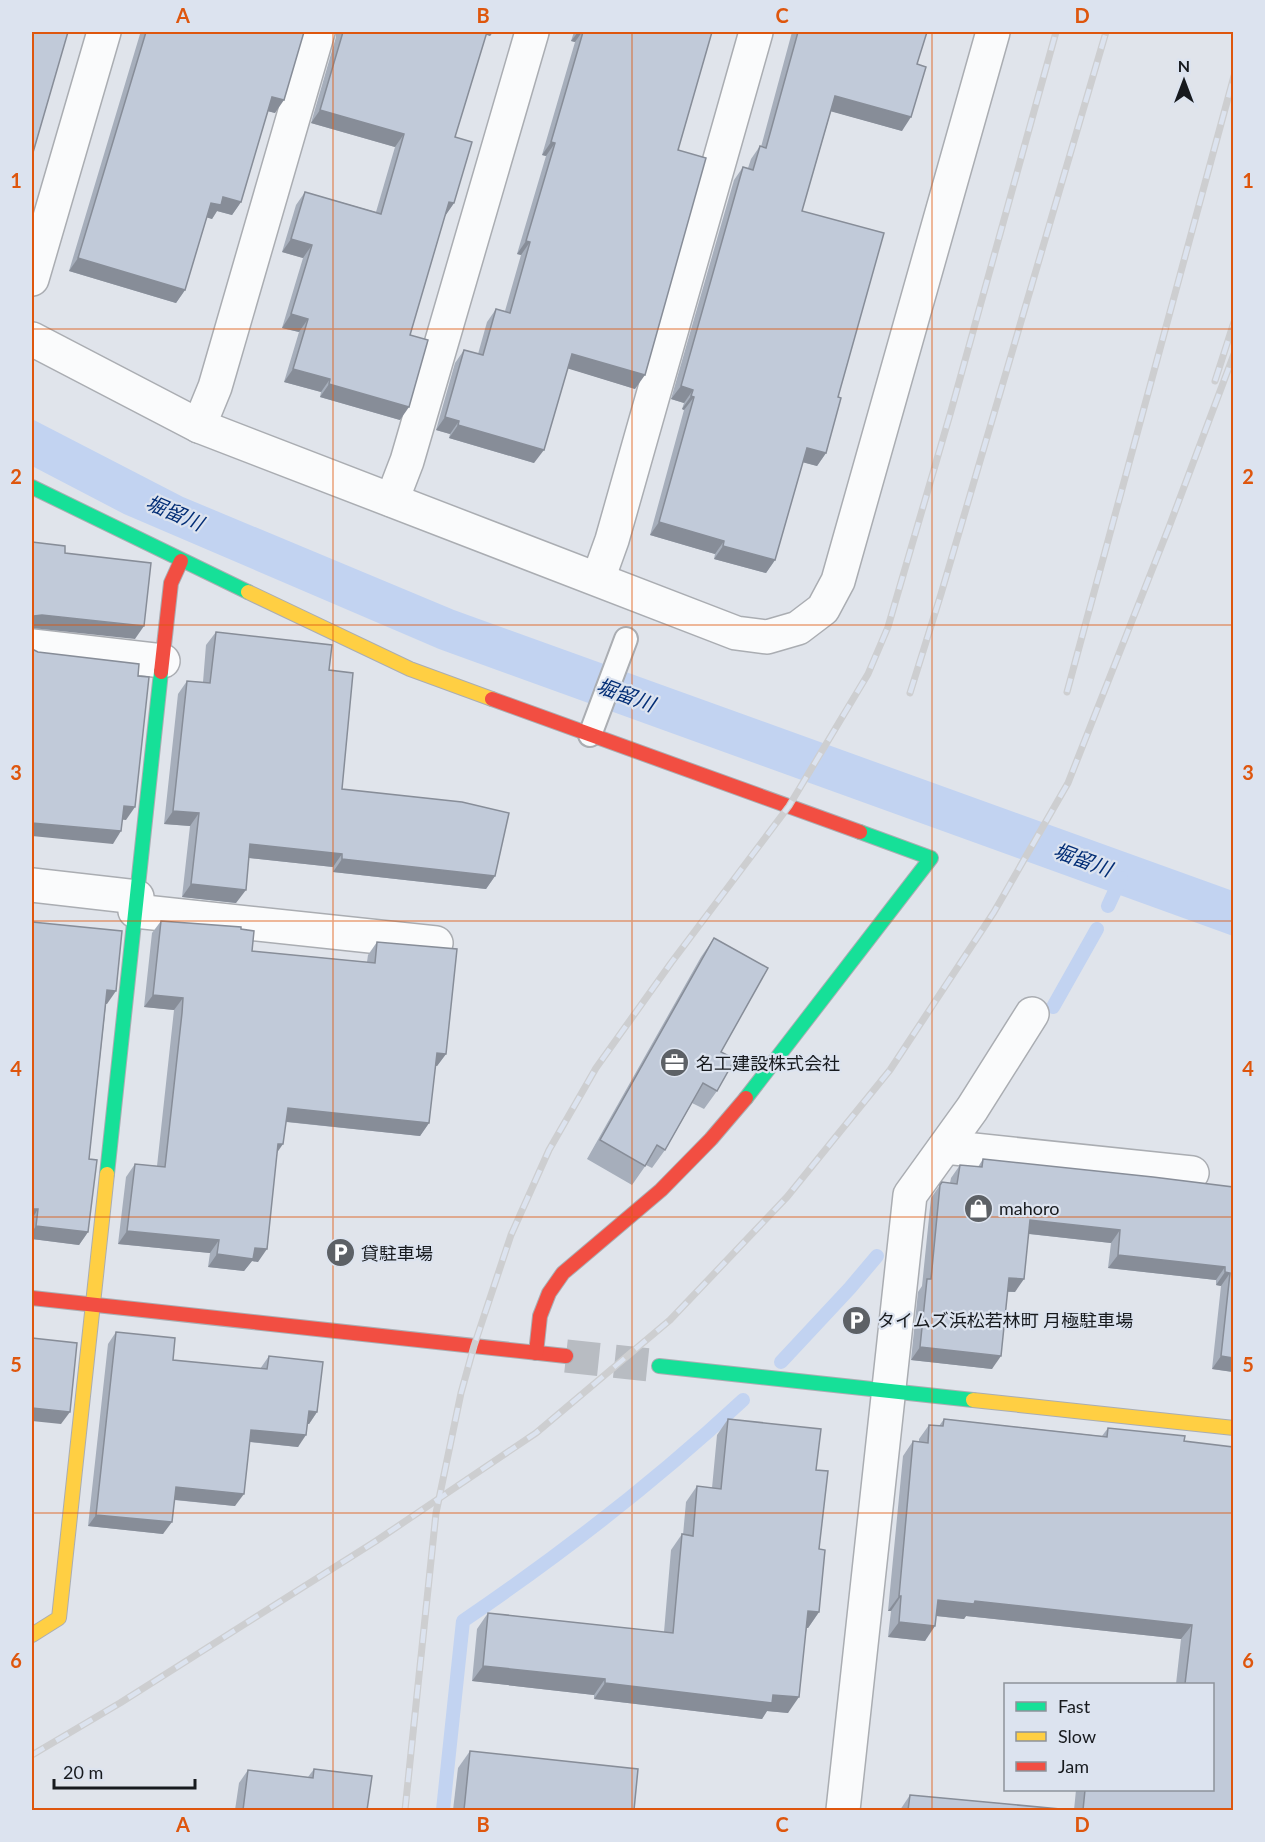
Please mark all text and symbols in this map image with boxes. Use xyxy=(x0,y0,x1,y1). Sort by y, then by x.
text: A xyxy=(175,3,190,27)
text: B xyxy=(476,3,490,27)
text: C xyxy=(775,3,789,27)
text: D xyxy=(1074,3,1090,27)
north arrow xyxy=(1154,51,1214,111)
text: N xyxy=(1178,56,1190,75)
text: 1 xyxy=(10,168,22,192)
text: 1 xyxy=(1242,168,1254,192)
text: 2 xyxy=(10,464,22,488)
text: 2 xyxy=(1242,464,1254,488)
water label: 堀留川 xyxy=(143,489,209,536)
water label: 堀留川 xyxy=(594,672,660,716)
text: 3 xyxy=(10,760,22,784)
text: 3 xyxy=(1242,760,1254,784)
water label: 堀留川 xyxy=(1051,837,1117,881)
office icon: 名工建設株式会社 xyxy=(659,1047,691,1079)
place label: 名工建設株式会社 xyxy=(696,1052,840,1074)
text: 4 xyxy=(10,1056,22,1080)
text: 4 xyxy=(1242,1056,1254,1080)
shop icon: mahoro xyxy=(962,1192,994,1224)
place label: mahoro xyxy=(999,1197,1059,1219)
parking icon: 貸駐車場 xyxy=(324,1237,356,1269)
place label: 貸駐車場 xyxy=(361,1242,433,1264)
parking icon: タイムズ浜松若林町 月極駐車場 xyxy=(840,1304,872,1336)
place label: タイムズ浜松若林町 月極駐車場 xyxy=(877,1309,1133,1331)
text: 5 xyxy=(10,1352,22,1376)
text: 5 xyxy=(1242,1352,1254,1376)
text: 6 xyxy=(10,1648,22,1672)
text: 6 xyxy=(1242,1648,1254,1672)
legend xyxy=(1004,1683,1214,1791)
text: Fast xyxy=(1058,1695,1091,1717)
text: Slow xyxy=(1058,1725,1096,1747)
scale bar xyxy=(54,1752,195,1790)
text: Jam xyxy=(1058,1755,1089,1777)
text: 20 m xyxy=(63,1761,103,1783)
text: A xyxy=(175,1812,190,1836)
text: B xyxy=(476,1812,490,1836)
text: C xyxy=(775,1812,789,1836)
text: D xyxy=(1074,1812,1090,1836)

